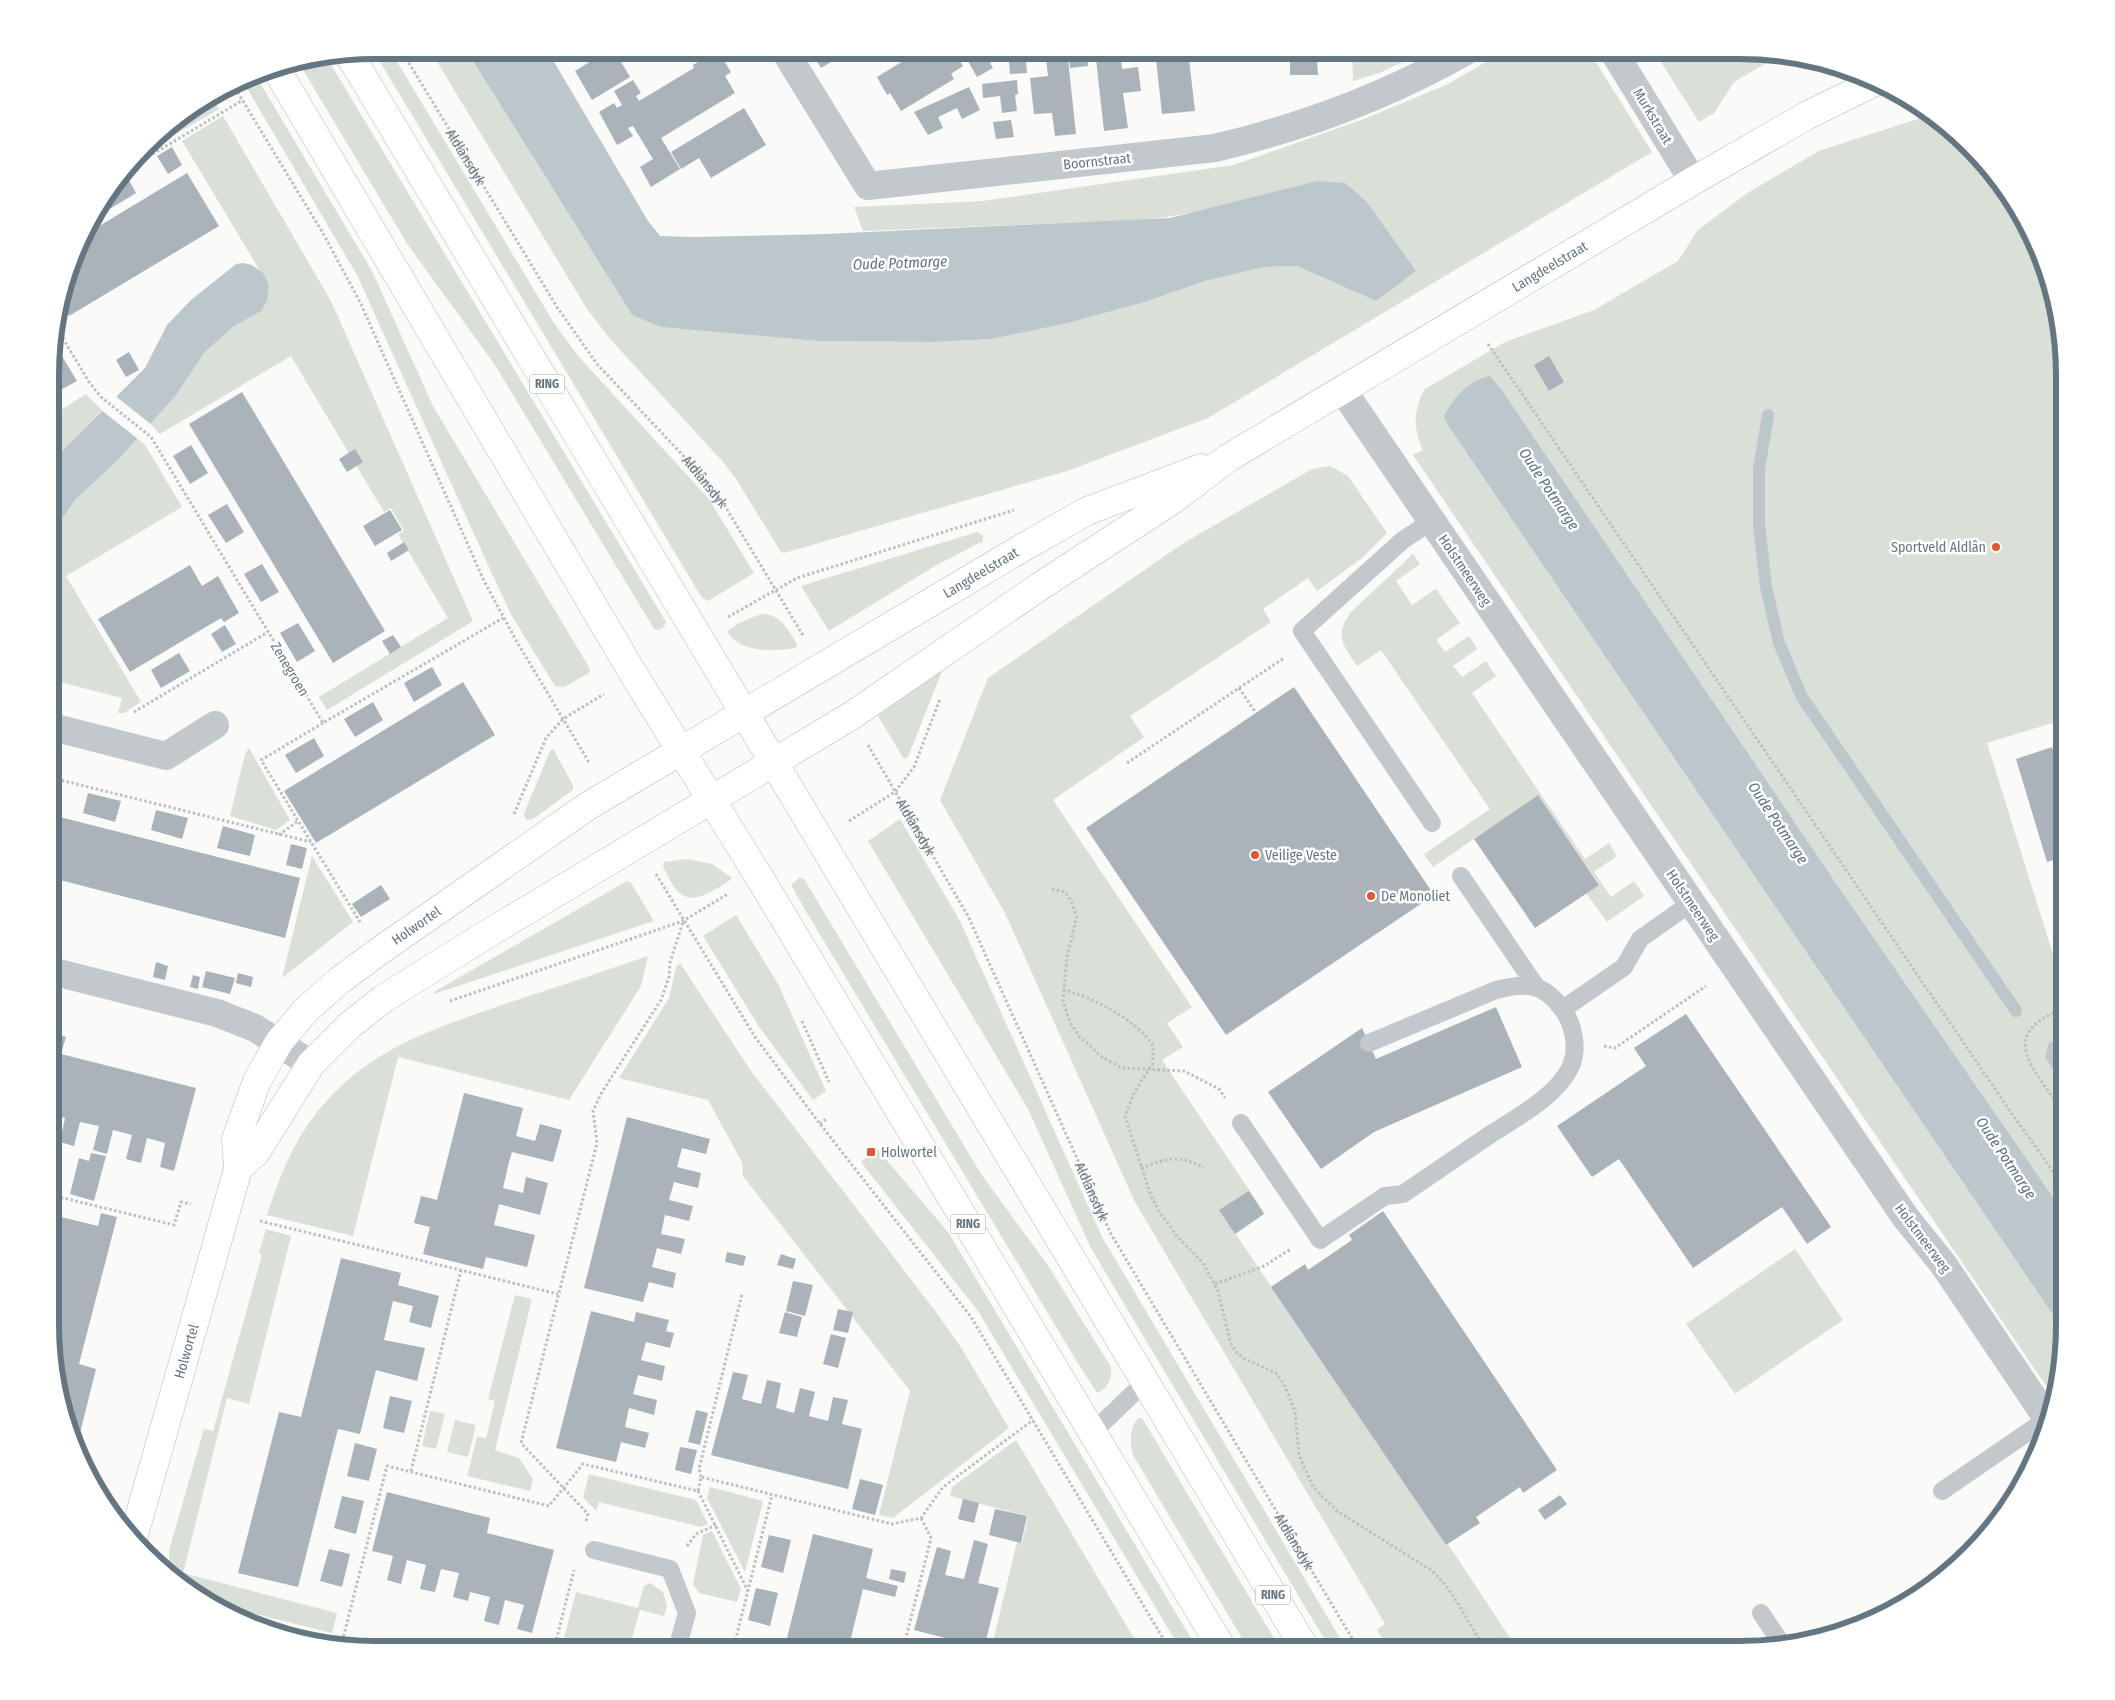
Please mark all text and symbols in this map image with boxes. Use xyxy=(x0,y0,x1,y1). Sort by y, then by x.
street label: Murkstraat xyxy=(1629,85,1676,148)
street label: Aldlânsdyk xyxy=(442,126,489,189)
street label: Boornstraat xyxy=(1062,149,1132,173)
street label: Langdeelstraat xyxy=(1509,238,1591,296)
water label: Oude Potmarge xyxy=(852,252,948,274)
road number: RING xyxy=(530,374,564,394)
water label: Oude Potmarge xyxy=(1515,445,1583,533)
street label: Aldlânsdyk xyxy=(678,452,731,512)
street label: Holstmeerweg xyxy=(1435,531,1495,609)
place label: Sportveld Aldlân xyxy=(1891,539,1986,556)
marker: Sportveld Aldlân xyxy=(1990,541,2002,553)
street label: Langdeelstraat xyxy=(940,544,1022,602)
street label: Zenegroen xyxy=(267,639,312,699)
water label: Oude Potmarge xyxy=(1744,779,1812,867)
street label: Aldlânsdyk xyxy=(892,796,939,859)
place label: Veilige Veste xyxy=(1265,847,1337,864)
marker: Veilige Veste xyxy=(1249,849,1261,861)
street label: Holstmeerweg xyxy=(1663,866,1723,944)
place label: De Monoliet xyxy=(1381,888,1451,905)
marker: De Monoliet xyxy=(1365,890,1377,902)
street label: Holwortel xyxy=(389,903,445,949)
water label: Oude Potmarge xyxy=(1972,1114,2040,1202)
place label: Holwortel xyxy=(881,1144,937,1161)
marker: Holwortel xyxy=(865,1146,877,1158)
street label: Aldlânsdyk xyxy=(1071,1159,1112,1224)
street label: Holstmeerweg xyxy=(1891,1200,1954,1277)
road number: RING xyxy=(950,1214,986,1234)
street label: Holwortel xyxy=(171,1322,203,1381)
street label: Aldlânsdyk xyxy=(1271,1511,1318,1574)
road number: RING xyxy=(1256,1586,1290,1604)

